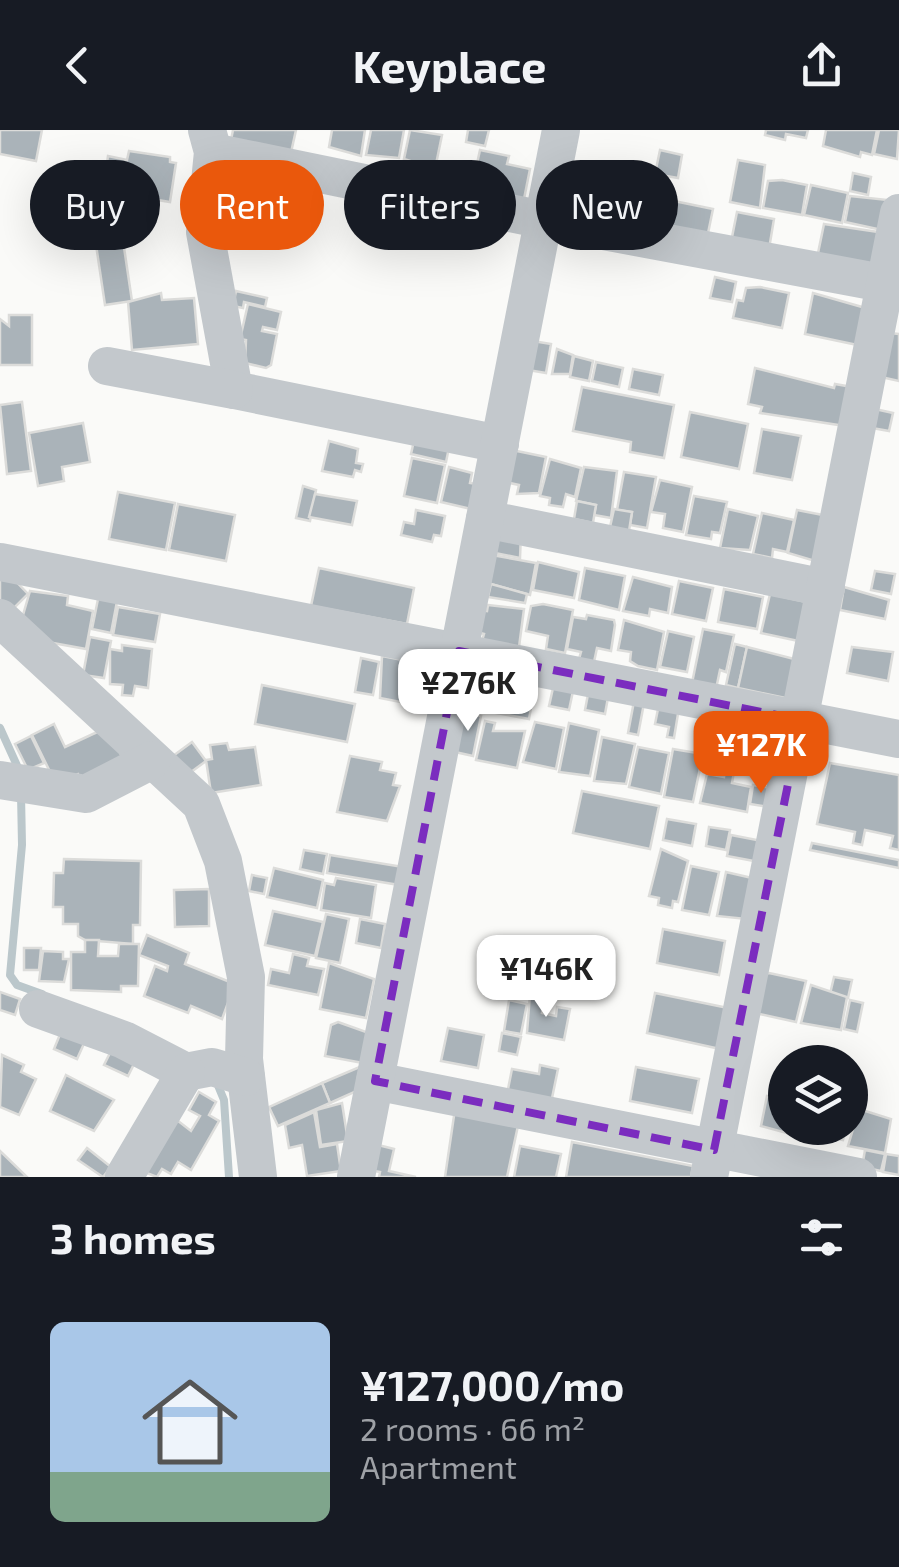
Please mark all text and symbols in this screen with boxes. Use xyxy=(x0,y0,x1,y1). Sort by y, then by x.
icon: back xyxy=(50,38,105,93)
text: Keyplace xyxy=(353,38,546,92)
icon: share xyxy=(794,38,849,93)
chip: Buy xyxy=(30,160,160,250)
chip: Rent xyxy=(180,160,324,250)
chip: Filters xyxy=(344,160,516,250)
chip: New xyxy=(536,160,678,250)
pin: ¥276K xyxy=(398,649,538,734)
text: ¥276K xyxy=(420,662,516,700)
pin: ¥127K xyxy=(691,711,831,796)
text: ¥127K xyxy=(716,724,806,762)
pin: ¥146K xyxy=(476,935,616,1020)
text: ¥146K xyxy=(499,948,593,986)
map controls xyxy=(768,1045,868,1145)
button: layers xyxy=(768,1045,868,1145)
icon: filters xyxy=(794,1210,849,1265)
text: 3 homes xyxy=(50,1212,216,1262)
text: ¥127,000/mo xyxy=(360,1359,624,1409)
icon: home xyxy=(130,1362,250,1482)
text: 2 rooms · 66 m² xyxy=(360,1409,585,1447)
text: Apartment xyxy=(360,1447,517,1485)

